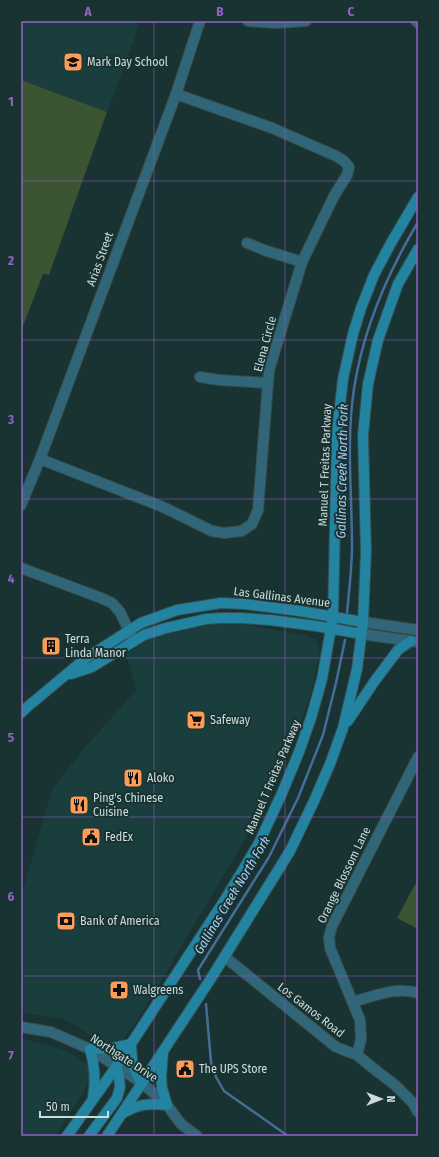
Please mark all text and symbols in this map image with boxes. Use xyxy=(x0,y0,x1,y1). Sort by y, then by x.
text: A xyxy=(83,4,92,19)
text: B xyxy=(216,4,224,19)
text: C xyxy=(348,4,355,19)
school or university icon: Mark Day School xyxy=(62,51,84,73)
place label: Mark Day School xyxy=(87,55,168,69)
text: 1 xyxy=(8,94,14,109)
street label: Arias Street xyxy=(84,230,116,288)
text: 2 xyxy=(7,253,14,268)
street label: Elena Circle xyxy=(251,315,279,373)
street label: Manuel T Freitas Parkway xyxy=(316,403,334,527)
water label: Gallinas Creek North Fork xyxy=(333,403,351,538)
text: 3 xyxy=(7,412,14,427)
text: 4 xyxy=(8,571,15,586)
street label: Las Gallinas Avenue xyxy=(233,584,331,610)
place label: Terra Linda Manor xyxy=(65,632,127,660)
building icon: Terra Linda Manor xyxy=(40,635,62,657)
supermarket icon: Safeway xyxy=(185,709,207,731)
place label: Safeway xyxy=(210,713,251,727)
street label: Manuel T Freitas Parkway xyxy=(243,717,304,836)
text: 5 xyxy=(8,730,14,745)
restaurant icon: Aloko xyxy=(122,767,144,789)
place label: Aloko xyxy=(147,771,175,785)
place label: Ping's Chinese Cuisine xyxy=(93,791,163,819)
restaurant icon: Ping's Chinese Cuisine xyxy=(68,794,90,816)
street label: Orange Blossom Lane xyxy=(315,824,373,926)
public building icon: FedEx xyxy=(80,826,102,848)
place label: FedEx xyxy=(105,830,134,844)
water label: Gallinas Creek North Fork xyxy=(191,833,273,957)
text: 6 xyxy=(8,889,15,904)
bank icon: Bank of America xyxy=(55,910,77,932)
place label: Bank of America xyxy=(80,914,160,928)
pharmacy icon: Walgreens xyxy=(108,979,130,1001)
street label: Los Gamos Road xyxy=(275,980,347,1040)
place label: Walgreens xyxy=(133,983,183,997)
street label: Northgate Drive xyxy=(88,1031,160,1085)
text: 7 xyxy=(8,1048,14,1063)
public building icon: The UPS Store xyxy=(174,1058,196,1080)
place label: The UPS Store xyxy=(199,1062,267,1076)
north arrow xyxy=(361,1079,401,1119)
scale bar xyxy=(40,1093,108,1119)
text: N xyxy=(384,1096,397,1102)
text: 50 m xyxy=(46,1100,70,1114)

